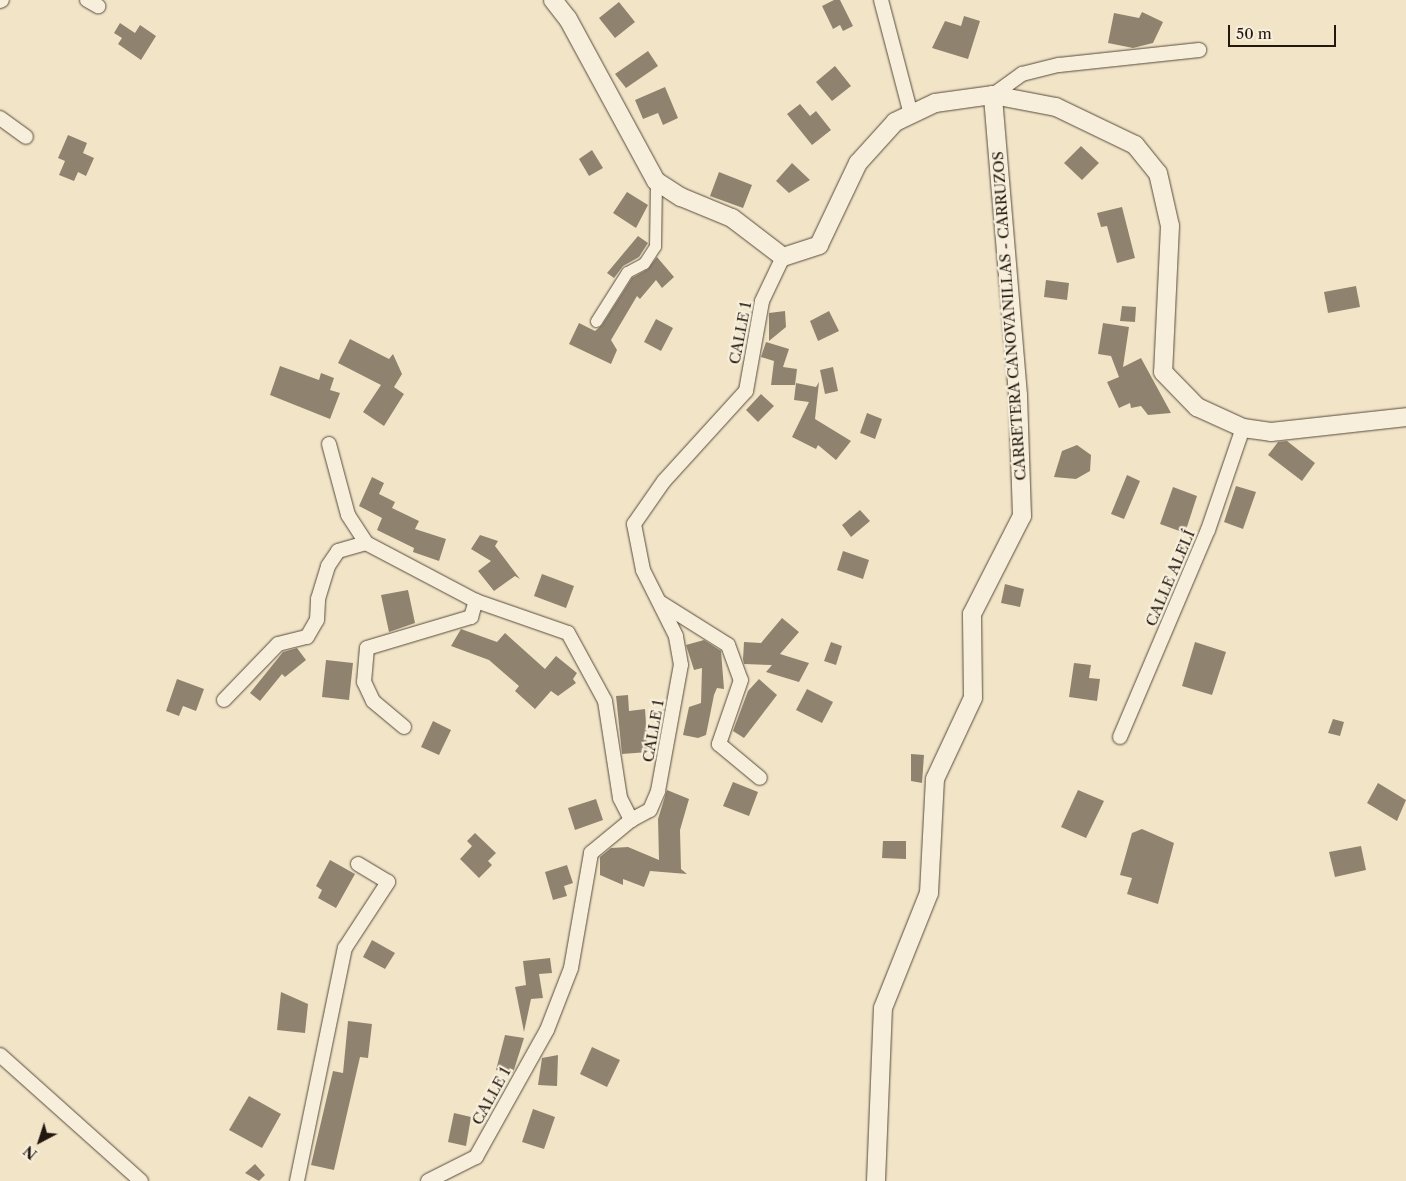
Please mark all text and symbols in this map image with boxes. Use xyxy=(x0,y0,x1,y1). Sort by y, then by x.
scale bar xyxy=(1231,15,1338,47)
text: 50 m xyxy=(1236,24,1272,43)
street label: CARRETERA CANOVANILLAS - CARRUZOS xyxy=(988,151,1030,481)
street label: CALLE 1 xyxy=(725,300,755,366)
street label: CALLE ALELÍ xyxy=(1142,527,1198,629)
street label: CALLE 1 xyxy=(639,698,667,764)
street label: CALLE 1 xyxy=(468,1064,514,1128)
north arrow xyxy=(15,1116,65,1166)
text: N xyxy=(20,1142,41,1163)

